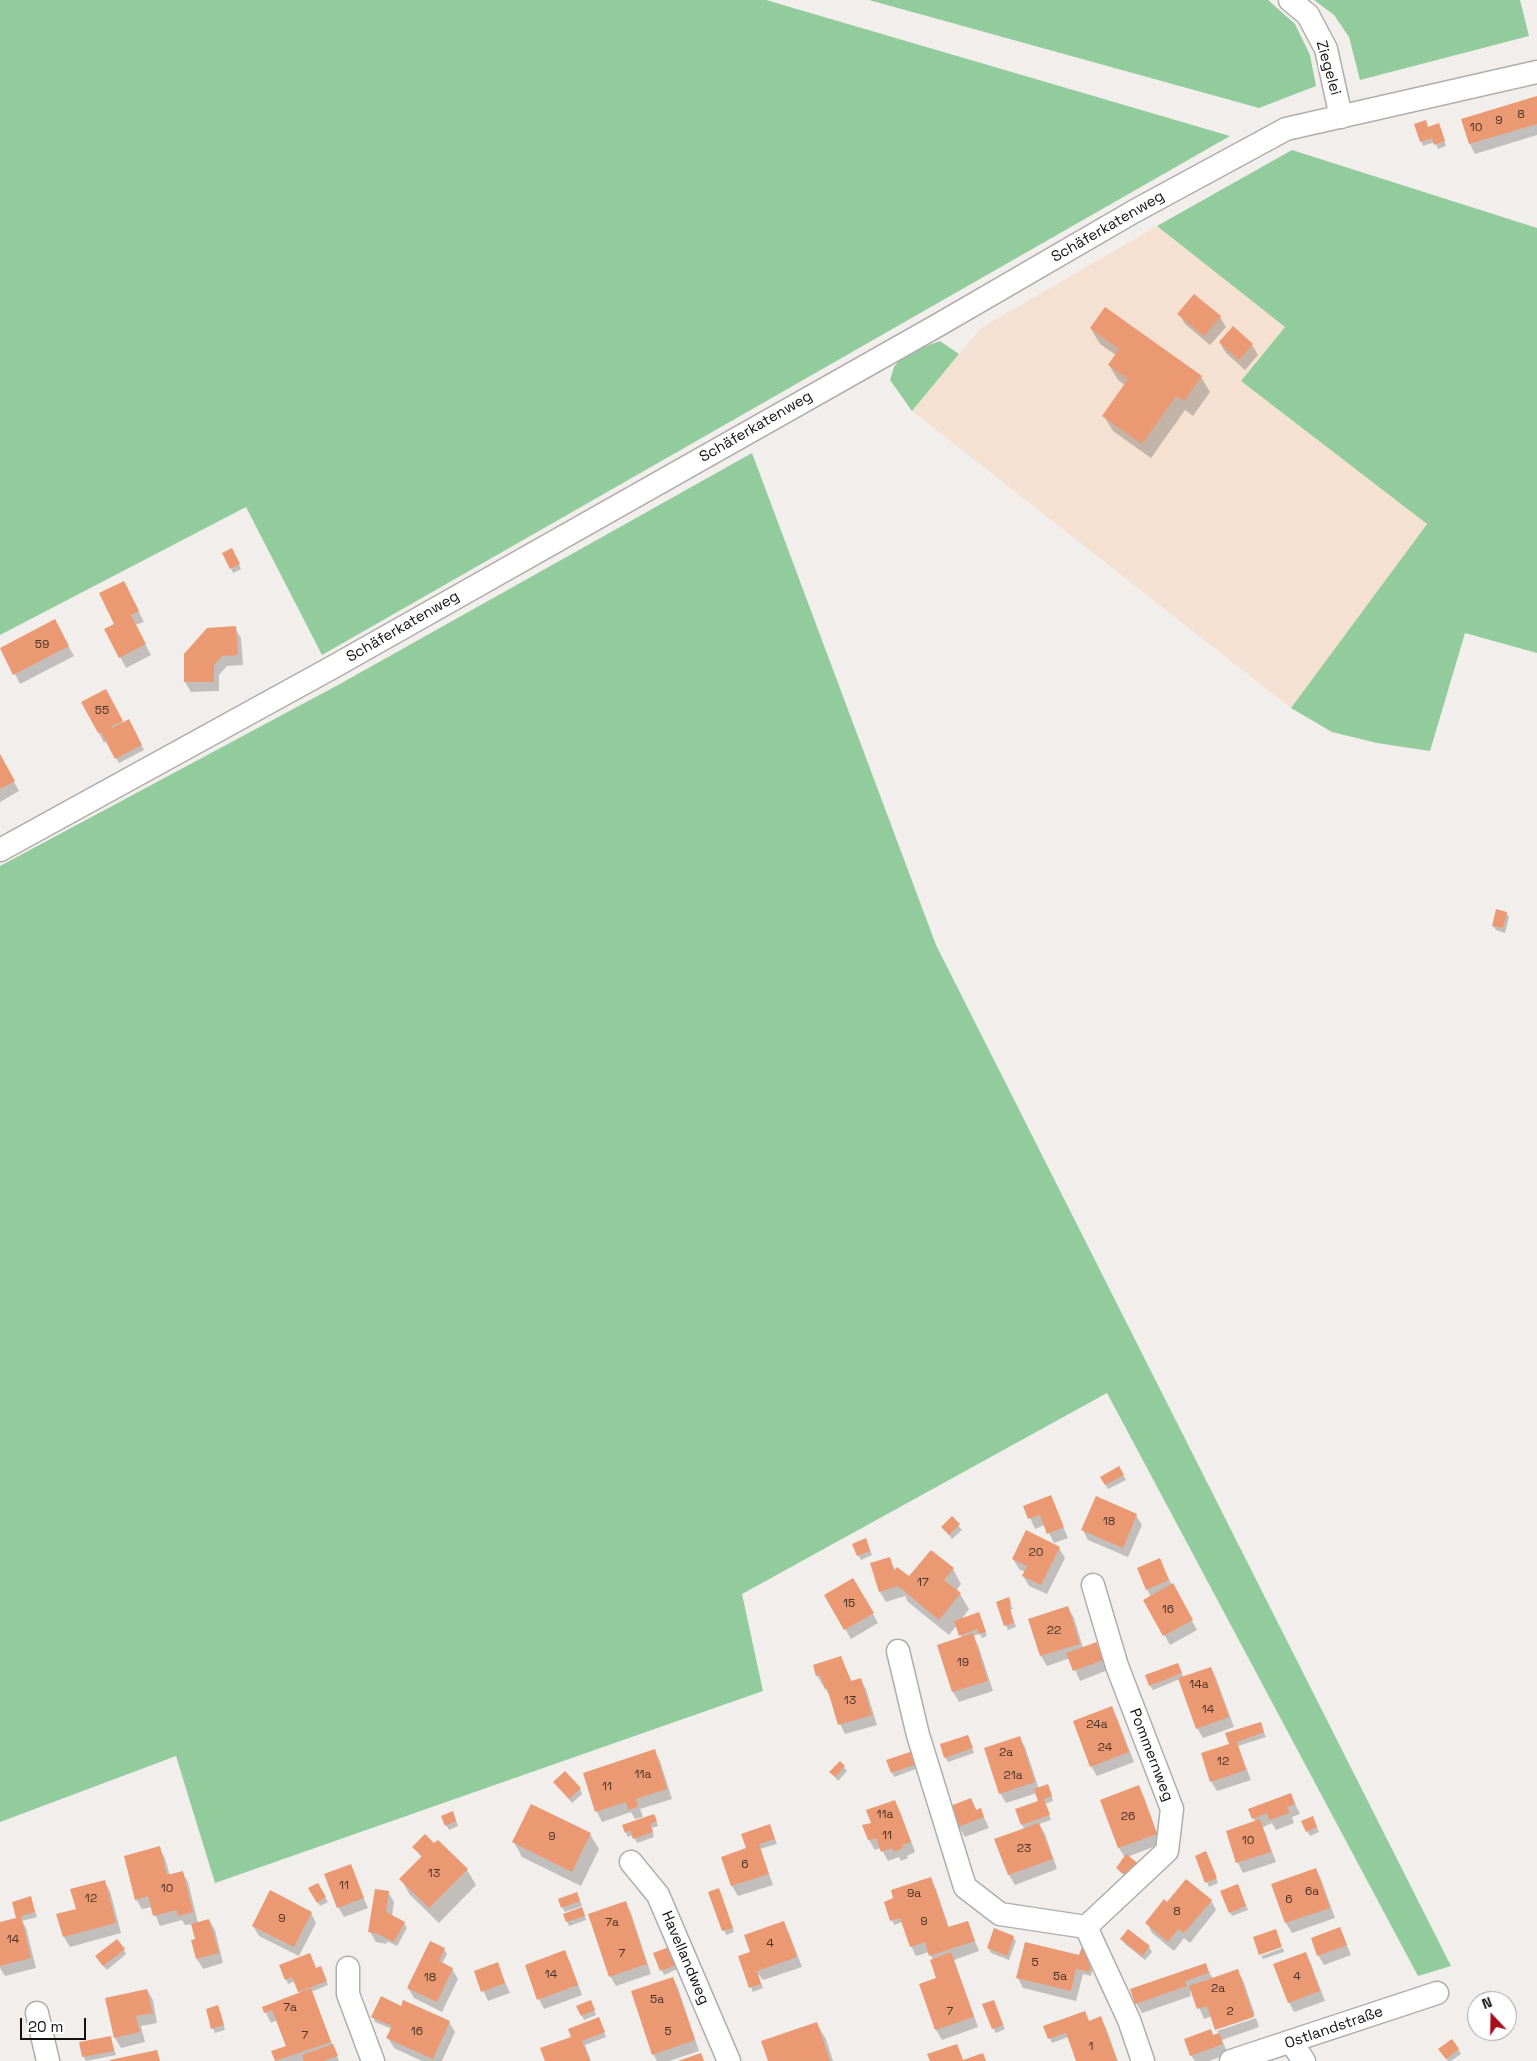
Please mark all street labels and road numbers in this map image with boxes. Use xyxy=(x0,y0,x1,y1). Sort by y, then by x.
street label: Ziegelei xyxy=(1312,39,1344,97)
street label: Schäferkatenweg xyxy=(1048,187,1168,267)
street label: Schäferkatenweg xyxy=(696,387,816,467)
street label: Schäferkatenweg xyxy=(343,587,463,667)
street label: Pommernweg xyxy=(1125,1706,1177,1804)
street label: Havellandweg xyxy=(657,1908,713,2008)
street label: Ostlandstraße xyxy=(1282,2003,1386,2053)

